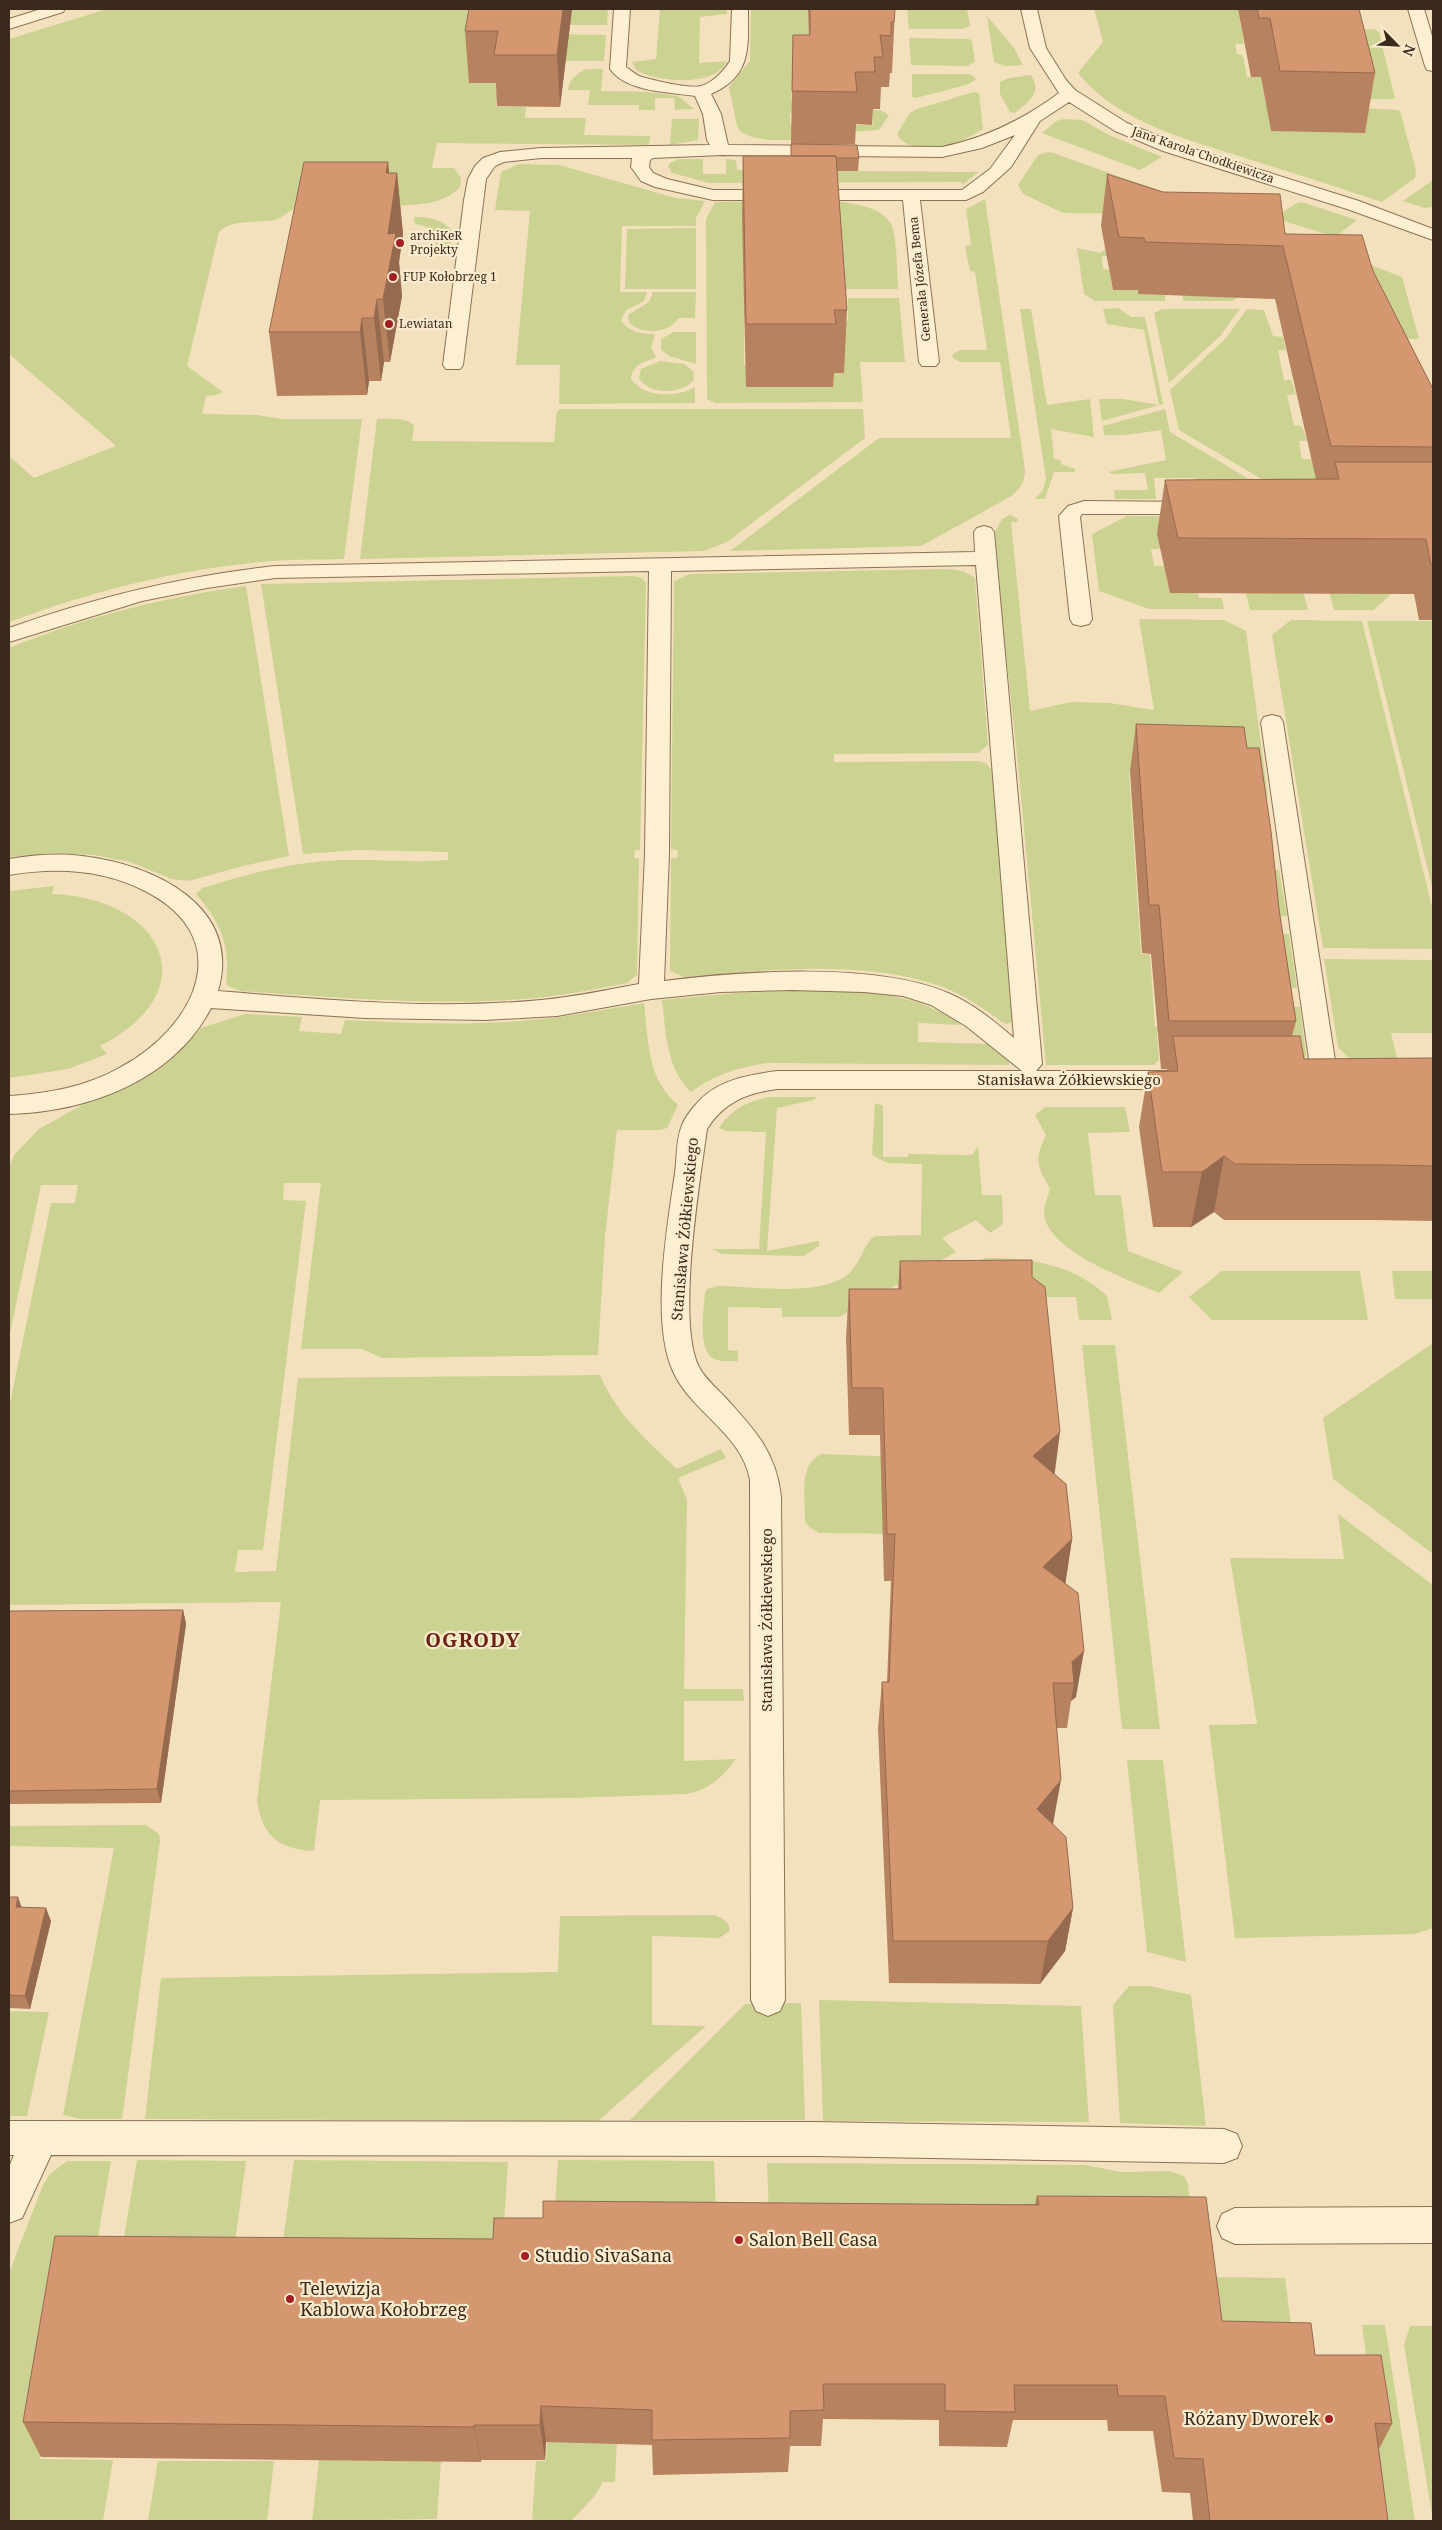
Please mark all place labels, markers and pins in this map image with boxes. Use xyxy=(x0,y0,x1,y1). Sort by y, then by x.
place label: archiKeR Projekty xyxy=(410,227,462,258)
marker: archiKeR Projekty xyxy=(394,237,406,249)
place label: FUP Kołobrzeg 1 xyxy=(403,268,497,285)
marker: FUP Kołobrzeg 1 xyxy=(387,271,399,283)
place label: Lewiatan xyxy=(399,315,453,332)
marker: Lewiatan xyxy=(383,318,395,330)
place label: Salon Bell Casa xyxy=(749,2227,878,2251)
marker: Salon Bell Casa xyxy=(733,2234,745,2246)
place label: Studio SivaSana xyxy=(535,2243,672,2267)
marker: Studio SivaSana xyxy=(519,2250,531,2262)
place label: Telewizja Kablowa Kołobrzeg xyxy=(300,2276,467,2321)
marker: Telewizja Kablowa Kołobrzeg xyxy=(284,2293,296,2305)
place label: Różany Dworek xyxy=(1184,2406,1319,2430)
marker: Różany Dworek xyxy=(1323,2413,1335,2425)

